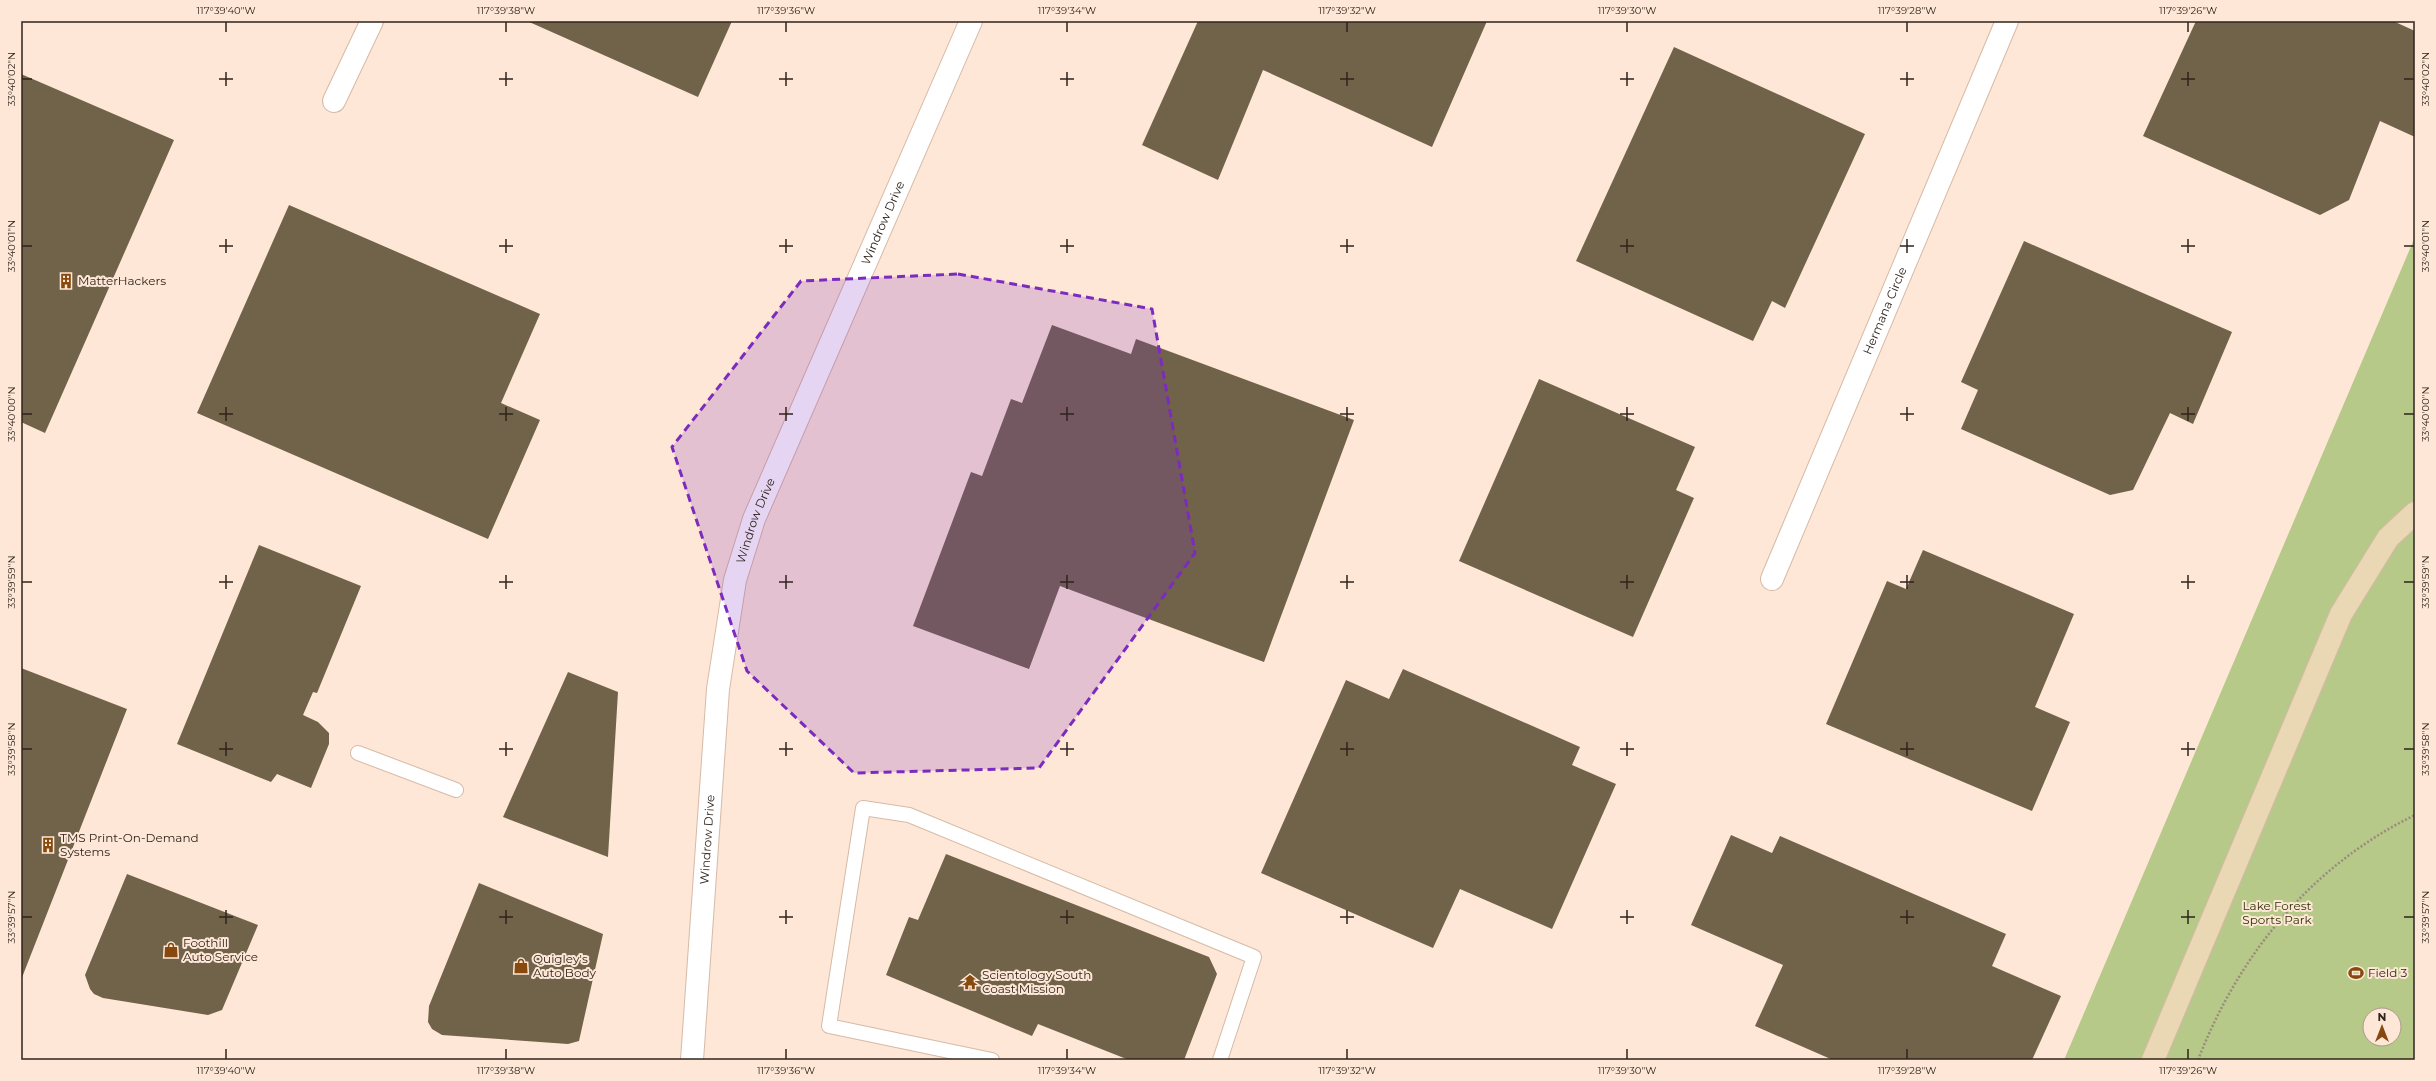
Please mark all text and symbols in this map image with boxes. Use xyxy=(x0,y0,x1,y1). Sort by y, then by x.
text: 117°39'40"W xyxy=(196,4,256,17)
text: 117°39'38"W xyxy=(477,4,535,17)
text: 117°39'36"W xyxy=(757,4,815,17)
text: 117°39'34"W xyxy=(1038,4,1096,17)
text: 117°39'32"W xyxy=(1318,4,1376,17)
text: 117°39'30"W xyxy=(1598,4,1656,17)
text: 117°39'28"W xyxy=(1878,4,1936,17)
text: 117°39'26"W xyxy=(2159,4,2217,17)
text: 33°40'02"N xyxy=(5,52,18,106)
text: 33°40'02"N xyxy=(2419,52,2432,106)
street label: Windrow Drive xyxy=(858,179,907,267)
text: 33°40'01"N xyxy=(5,220,18,272)
text: 33°40'01"N xyxy=(2419,220,2432,272)
street label: Hermana Circle xyxy=(1859,265,1910,357)
building icon: MatterHackers xyxy=(57,272,75,290)
place label: MatterHackers xyxy=(78,273,166,288)
text: 33°40'00"N xyxy=(5,386,18,442)
text: 33°40'00"N xyxy=(2419,386,2432,442)
street label: Windrow Drive xyxy=(733,476,778,565)
text: 33°39'59"N xyxy=(5,555,18,609)
text: 33°39'59"N xyxy=(2419,555,2432,609)
text: 33°39'58"N xyxy=(5,722,18,776)
text: 33°39'58"N xyxy=(2419,722,2432,776)
street label: Windrow Drive xyxy=(696,794,718,885)
place label: TMS Print-On-Demand Systems xyxy=(60,830,199,859)
building icon: TMS Print-On-Demand Systems xyxy=(39,836,57,854)
text: 33°39'57"N xyxy=(5,891,18,943)
text: 33°39'57"N xyxy=(2419,891,2432,943)
park label: Lake Forest Sports Park xyxy=(2242,898,2312,927)
place label: Foothill Auto Service xyxy=(183,935,258,964)
shop icon: Foothill Auto Service xyxy=(162,941,180,959)
place label: Quigley's Auto Body xyxy=(533,951,597,980)
shop icon: Quigley's Auto Body xyxy=(512,957,530,975)
sports icon: Field 3 xyxy=(2347,964,2365,982)
place label: Field 3 xyxy=(2368,965,2408,980)
place label: Scientology South Coast Mission xyxy=(982,967,1091,996)
temple icon: Scientology South Coast Mission xyxy=(961,973,979,991)
north arrow xyxy=(2362,1007,2402,1047)
text: N xyxy=(2378,1010,2386,1024)
text: 117°39'40"W xyxy=(196,1064,256,1077)
text: 117°39'38"W xyxy=(477,1064,535,1077)
text: 117°39'36"W xyxy=(757,1064,815,1077)
text: 117°39'34"W xyxy=(1038,1064,1096,1077)
text: 117°39'32"W xyxy=(1318,1064,1376,1077)
text: 117°39'30"W xyxy=(1598,1064,1656,1077)
text: 117°39'28"W xyxy=(1878,1064,1936,1077)
text: 117°39'26"W xyxy=(2159,1064,2217,1077)

